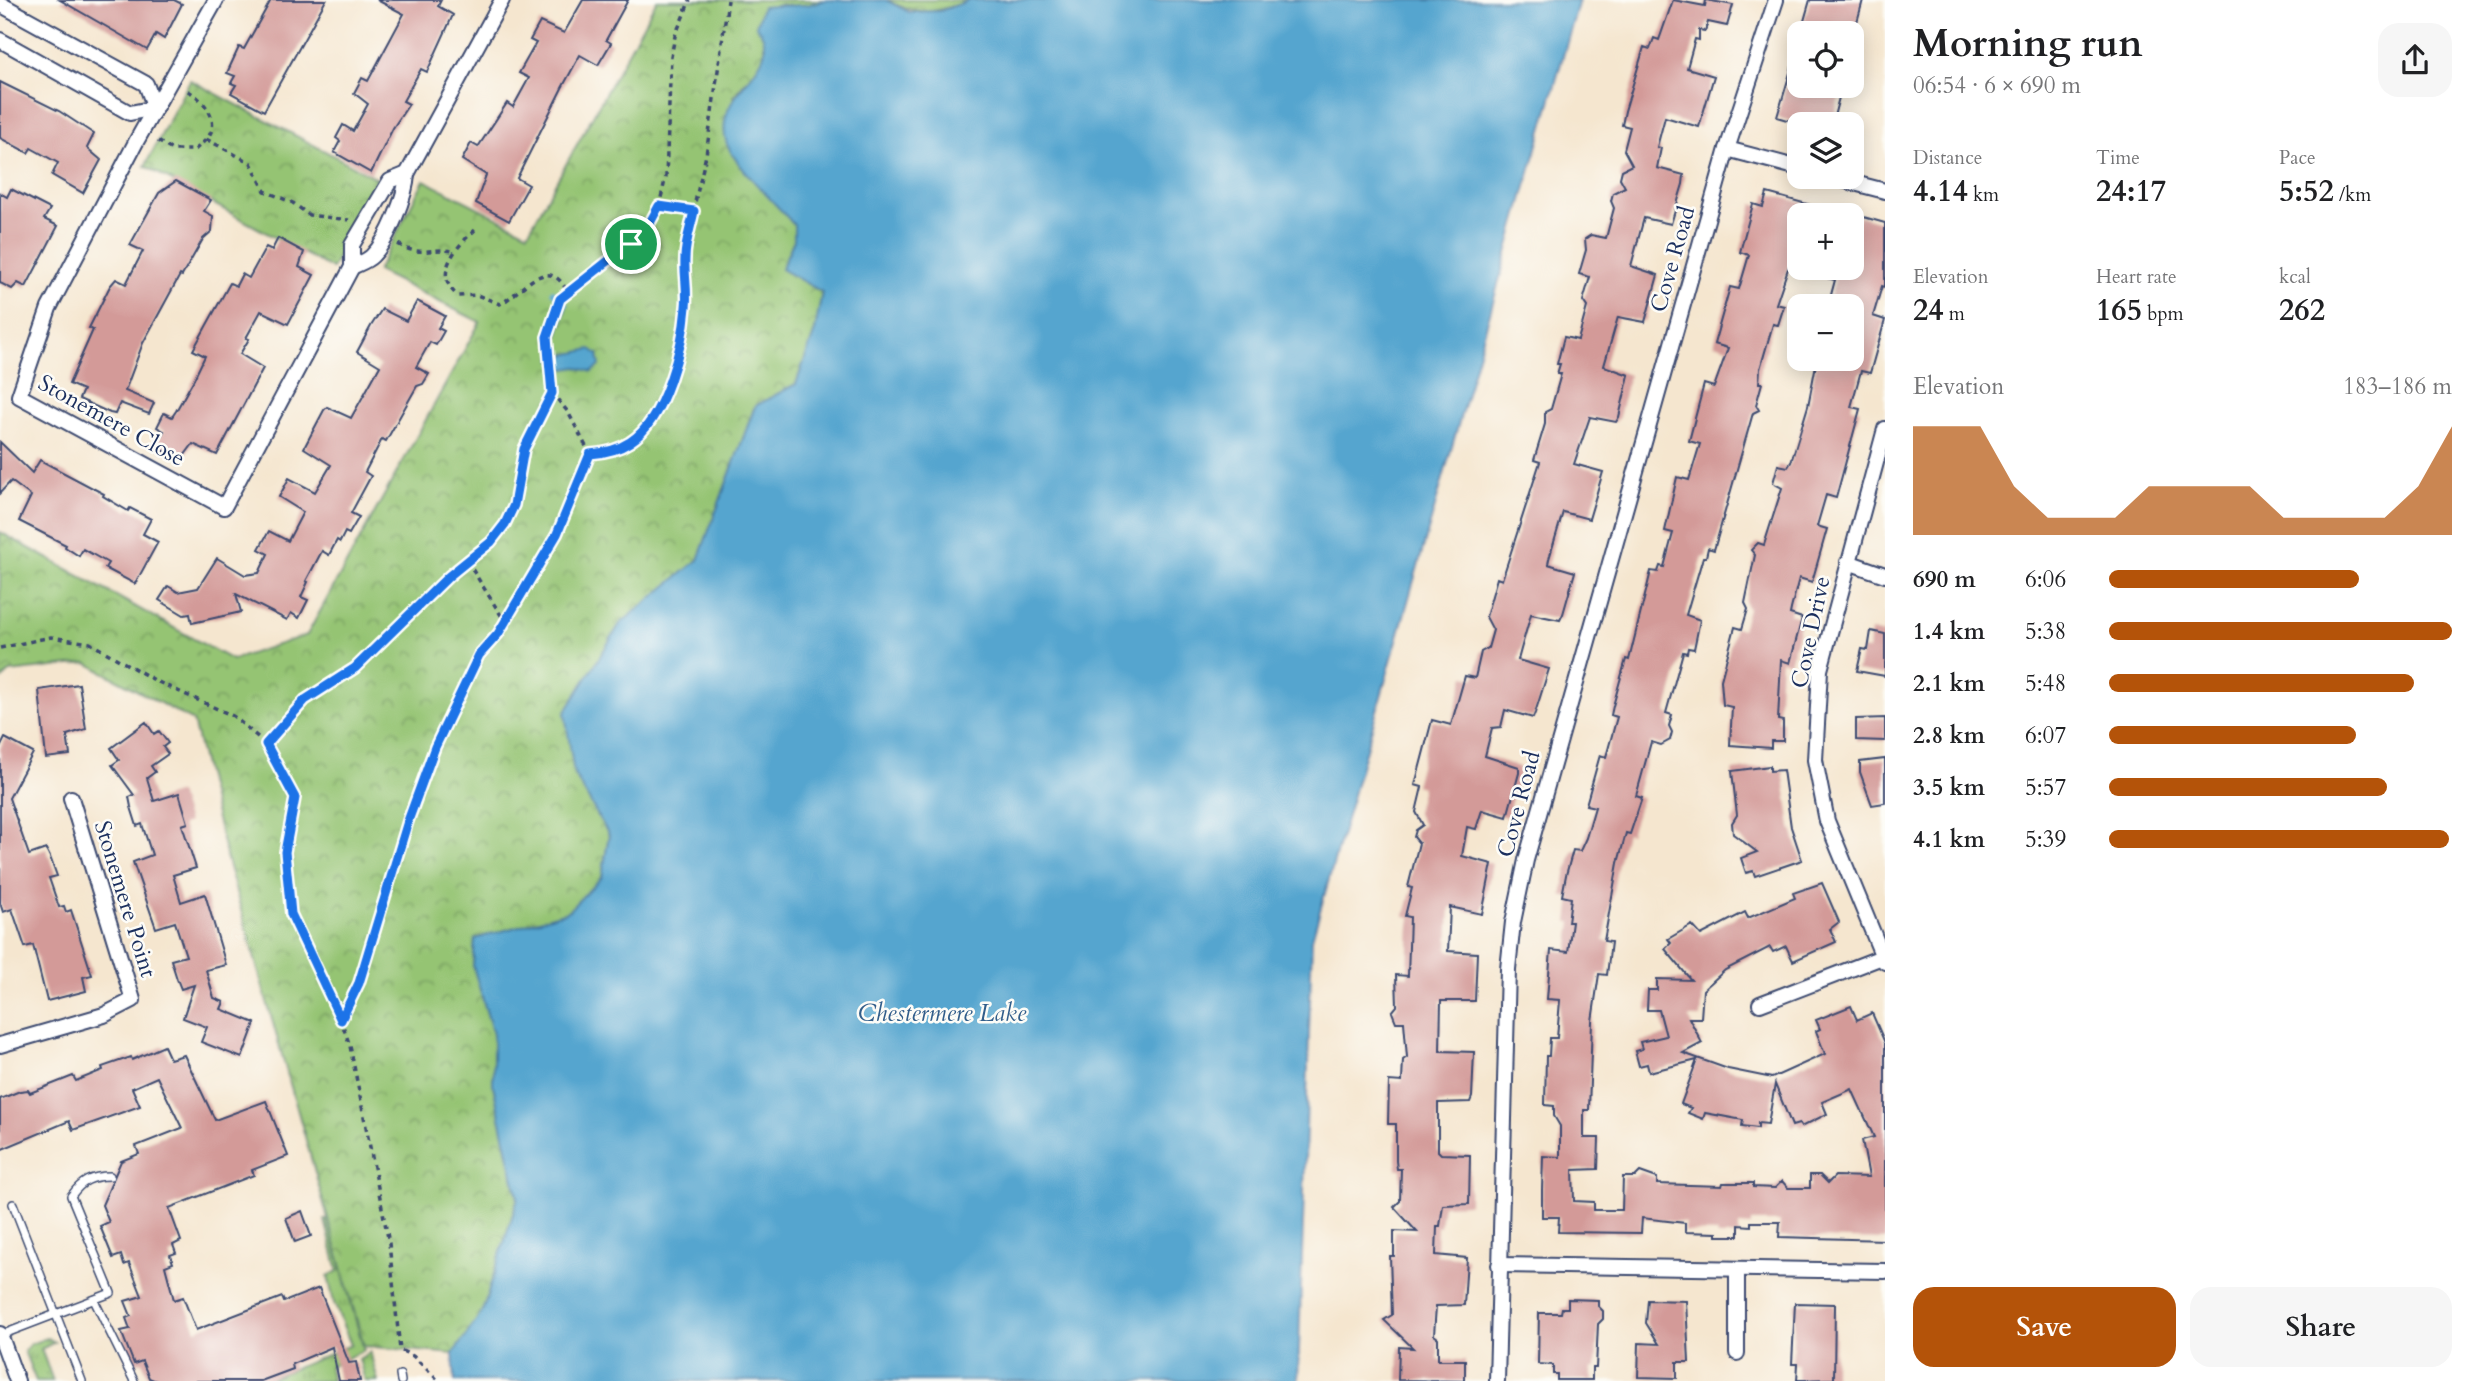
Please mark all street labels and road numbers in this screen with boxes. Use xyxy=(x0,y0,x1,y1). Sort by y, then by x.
street label: Cove Road xyxy=(1643,202,1703,316)
street label: Stonemere Close xyxy=(33,367,191,474)
street label: Cove Drive xyxy=(1783,573,1837,691)
street label: Cove Road xyxy=(1489,747,1548,861)
street label: Stonemere Point xyxy=(87,817,164,981)

